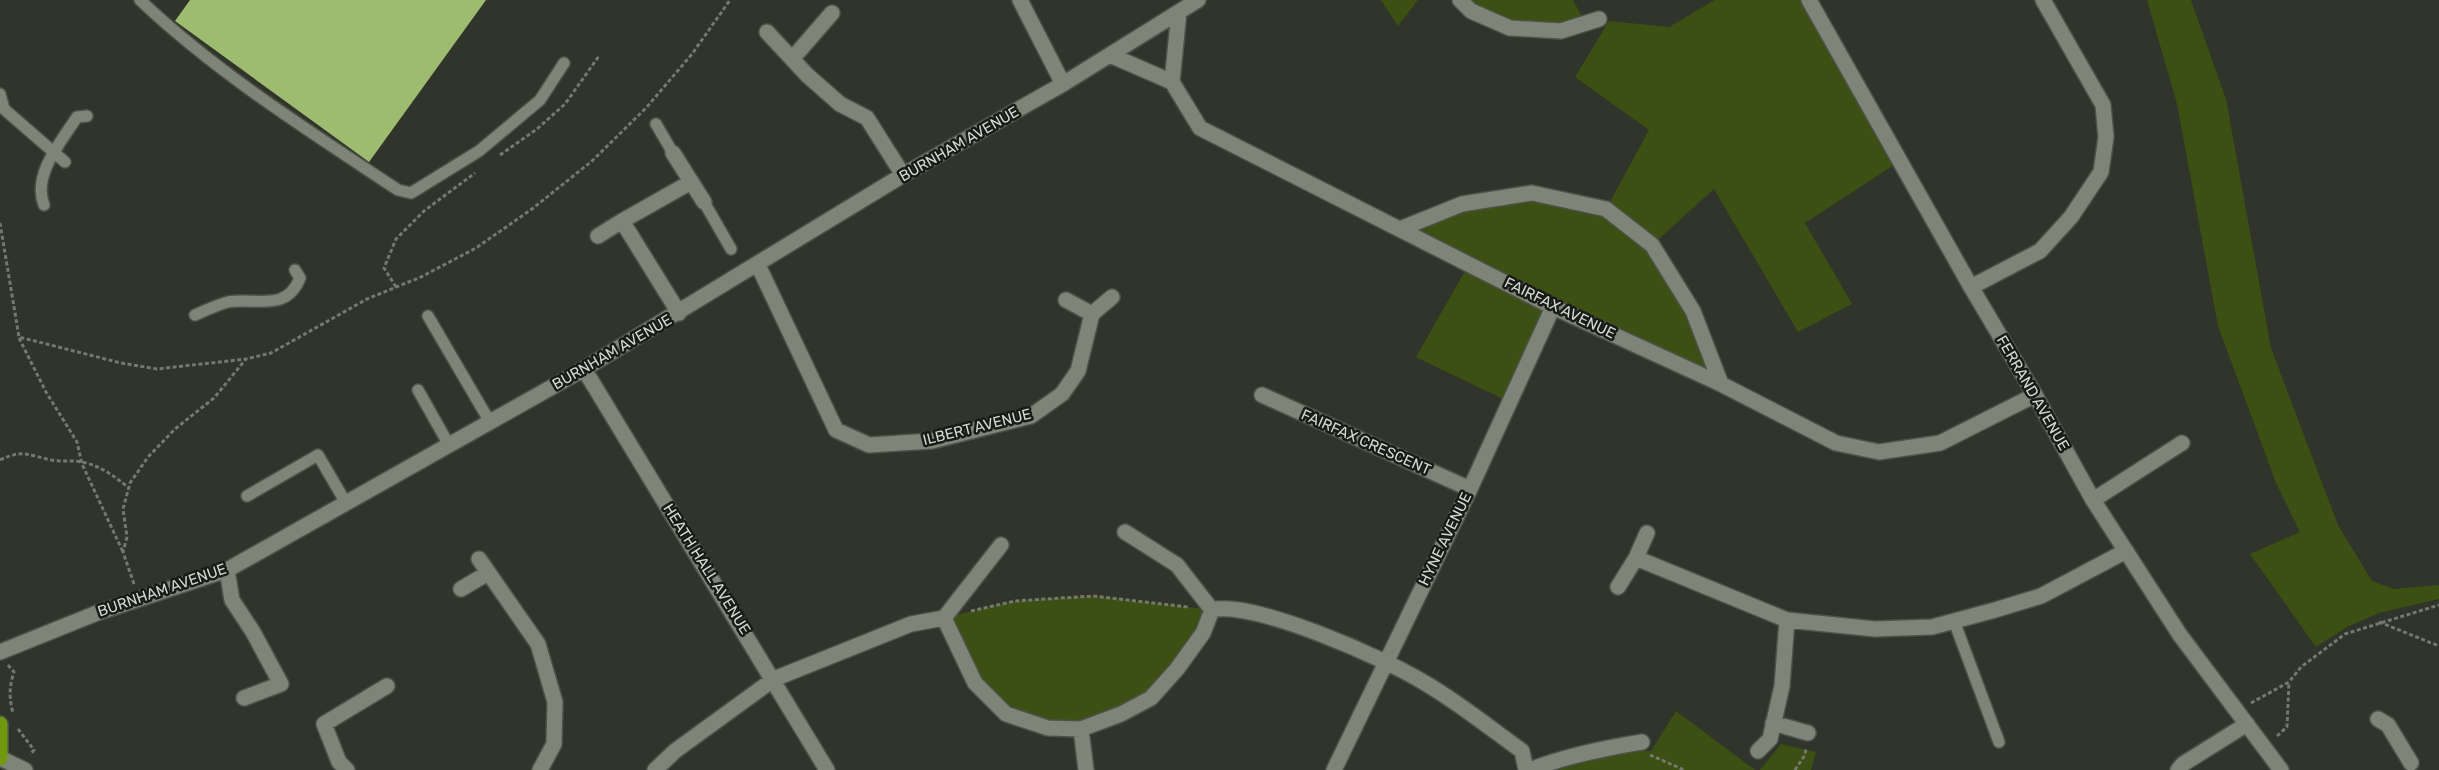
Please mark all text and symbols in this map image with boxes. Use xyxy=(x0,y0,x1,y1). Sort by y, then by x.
street label: BURNHAM AVENUE xyxy=(896,102,1022,186)
street label: FAIRFAX AVENUE xyxy=(1502,273,1618,343)
street label: BURNHAM AVENUE xyxy=(549,310,675,394)
street label: FERRAND AVENUE xyxy=(1993,332,2073,454)
street label: ILBERT AVENUE xyxy=(921,405,1033,449)
street label: FAIRFAX CRESCENT xyxy=(1298,405,1434,479)
street label: HYNE AVENUE xyxy=(1415,489,1475,589)
street label: HEATH HALL AVENUE xyxy=(659,500,755,638)
street label: BURNHAM AVENUE xyxy=(95,560,229,620)

